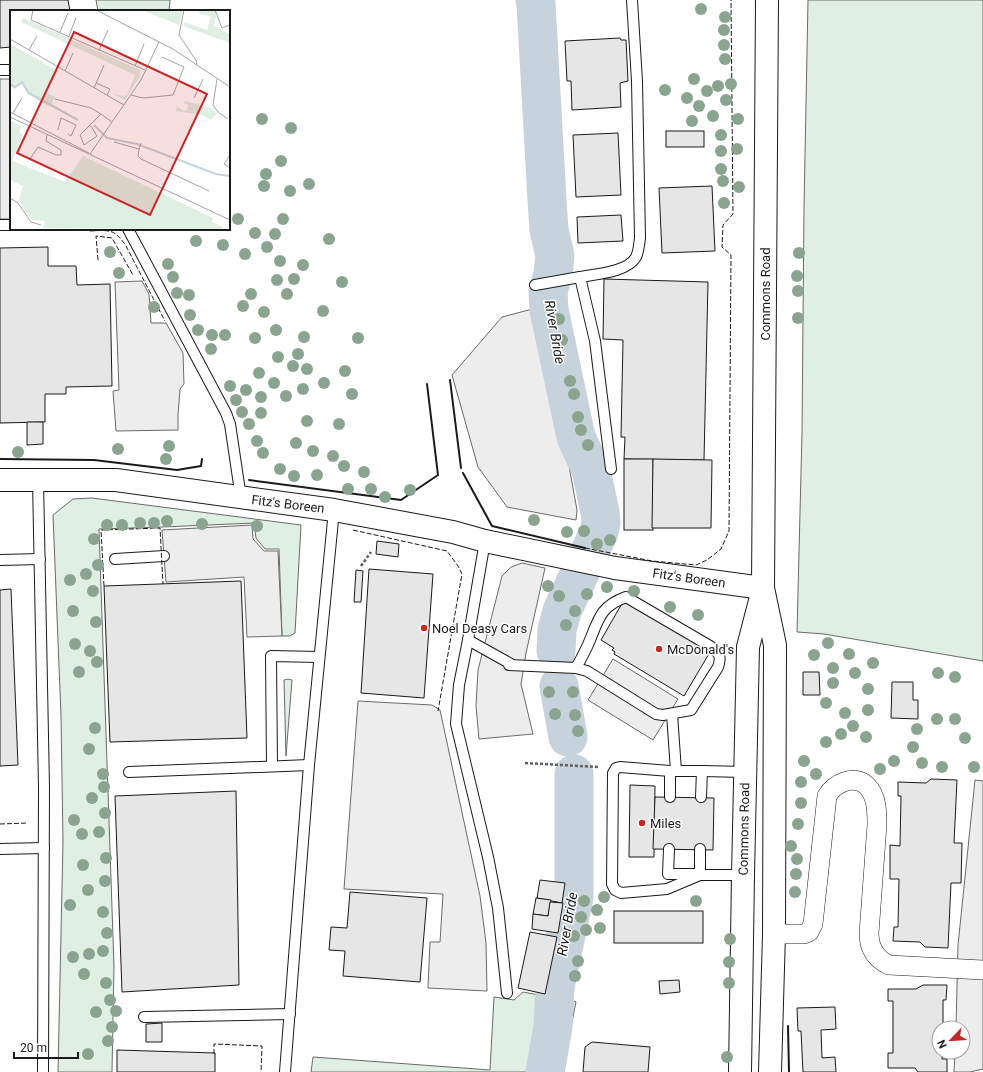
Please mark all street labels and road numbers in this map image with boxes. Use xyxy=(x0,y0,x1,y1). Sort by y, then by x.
street label: Commons Road xyxy=(758,247,773,341)
street label: Fitz's Boreen xyxy=(251,492,325,516)
street label: Fitz's Boreen xyxy=(652,565,726,591)
street label: Commons Road xyxy=(736,782,752,876)

